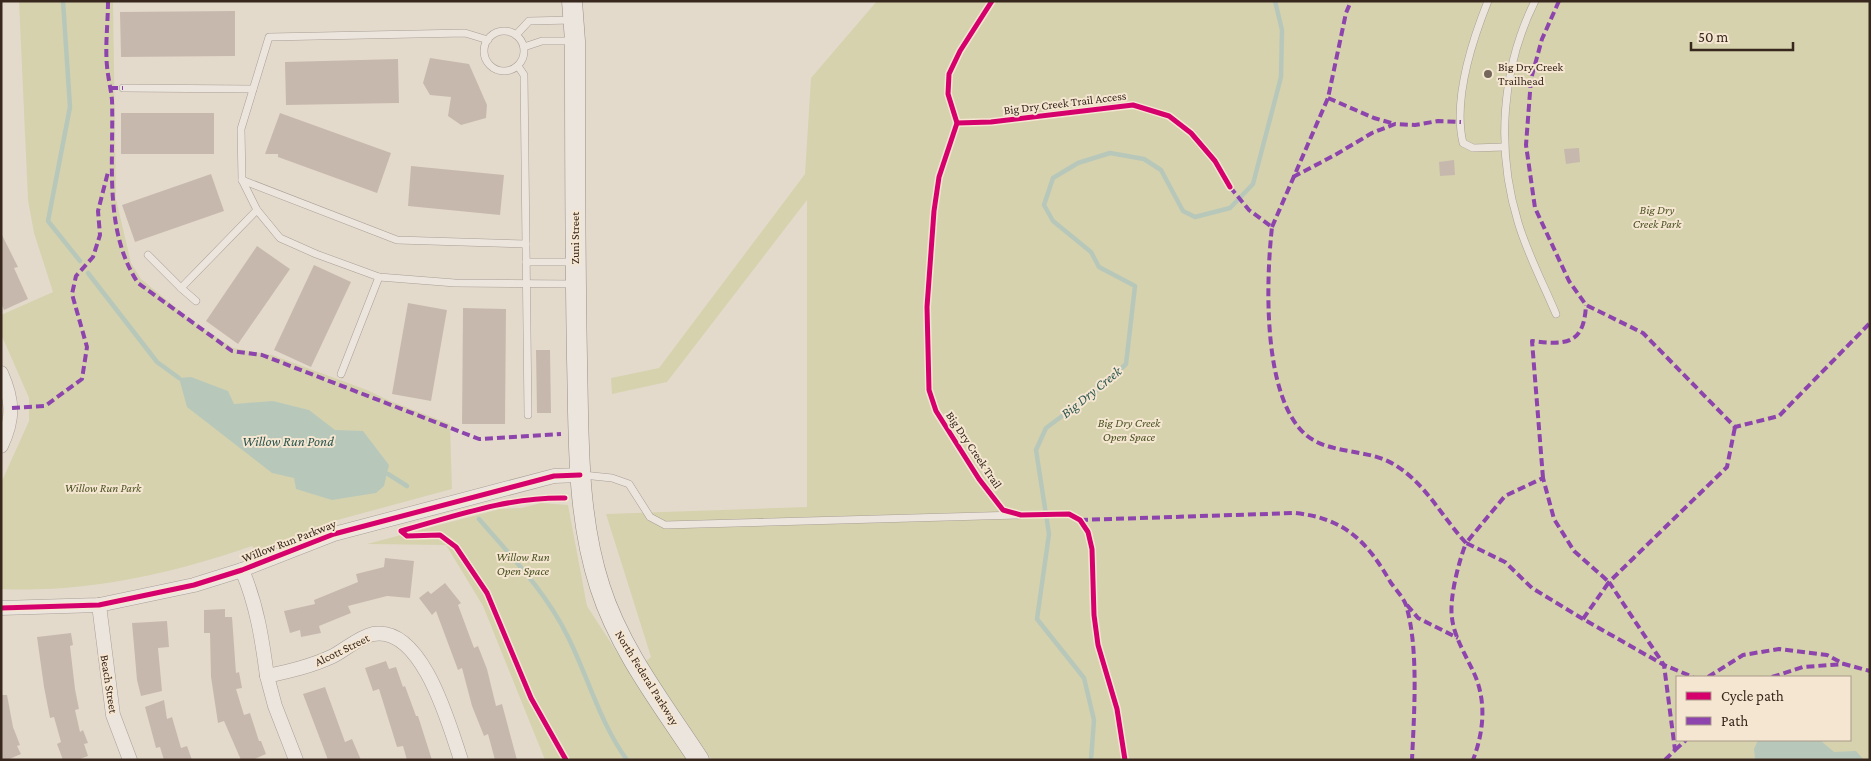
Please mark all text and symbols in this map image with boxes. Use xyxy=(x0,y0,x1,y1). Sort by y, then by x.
scale bar xyxy=(1691,20,1794,52)
text: 50 m xyxy=(1698,29,1728,45)
place label: Big Dry Creek Trailhead xyxy=(1498,60,1563,88)
marker: Big Dry Creek Trailhead xyxy=(1482,68,1494,80)
street label: Big Dry Creek Trail Access xyxy=(1003,88,1127,117)
park label: Big Dry Creek Park xyxy=(1633,203,1682,231)
street label: Zuni Street xyxy=(568,211,582,264)
water label: Big Dry Creek xyxy=(1058,362,1125,421)
street label: Big Dry Creek Trail xyxy=(943,409,1005,491)
park label: Big Dry Creek Open Space xyxy=(1098,416,1161,444)
water label: Willow Run Pond xyxy=(242,433,334,449)
park label: Willow Run Park xyxy=(65,481,142,495)
street label: Willow Run Parkway xyxy=(240,516,338,565)
park label: Willow Run Open Space xyxy=(496,550,550,578)
street label: North Federal Parkway xyxy=(612,628,682,728)
street label: Alcott Street xyxy=(312,630,373,669)
street label: Beach Street xyxy=(97,654,121,715)
legend xyxy=(1676,676,1851,741)
text: Cycle path xyxy=(1721,688,1784,705)
text: Path xyxy=(1721,713,1748,729)

